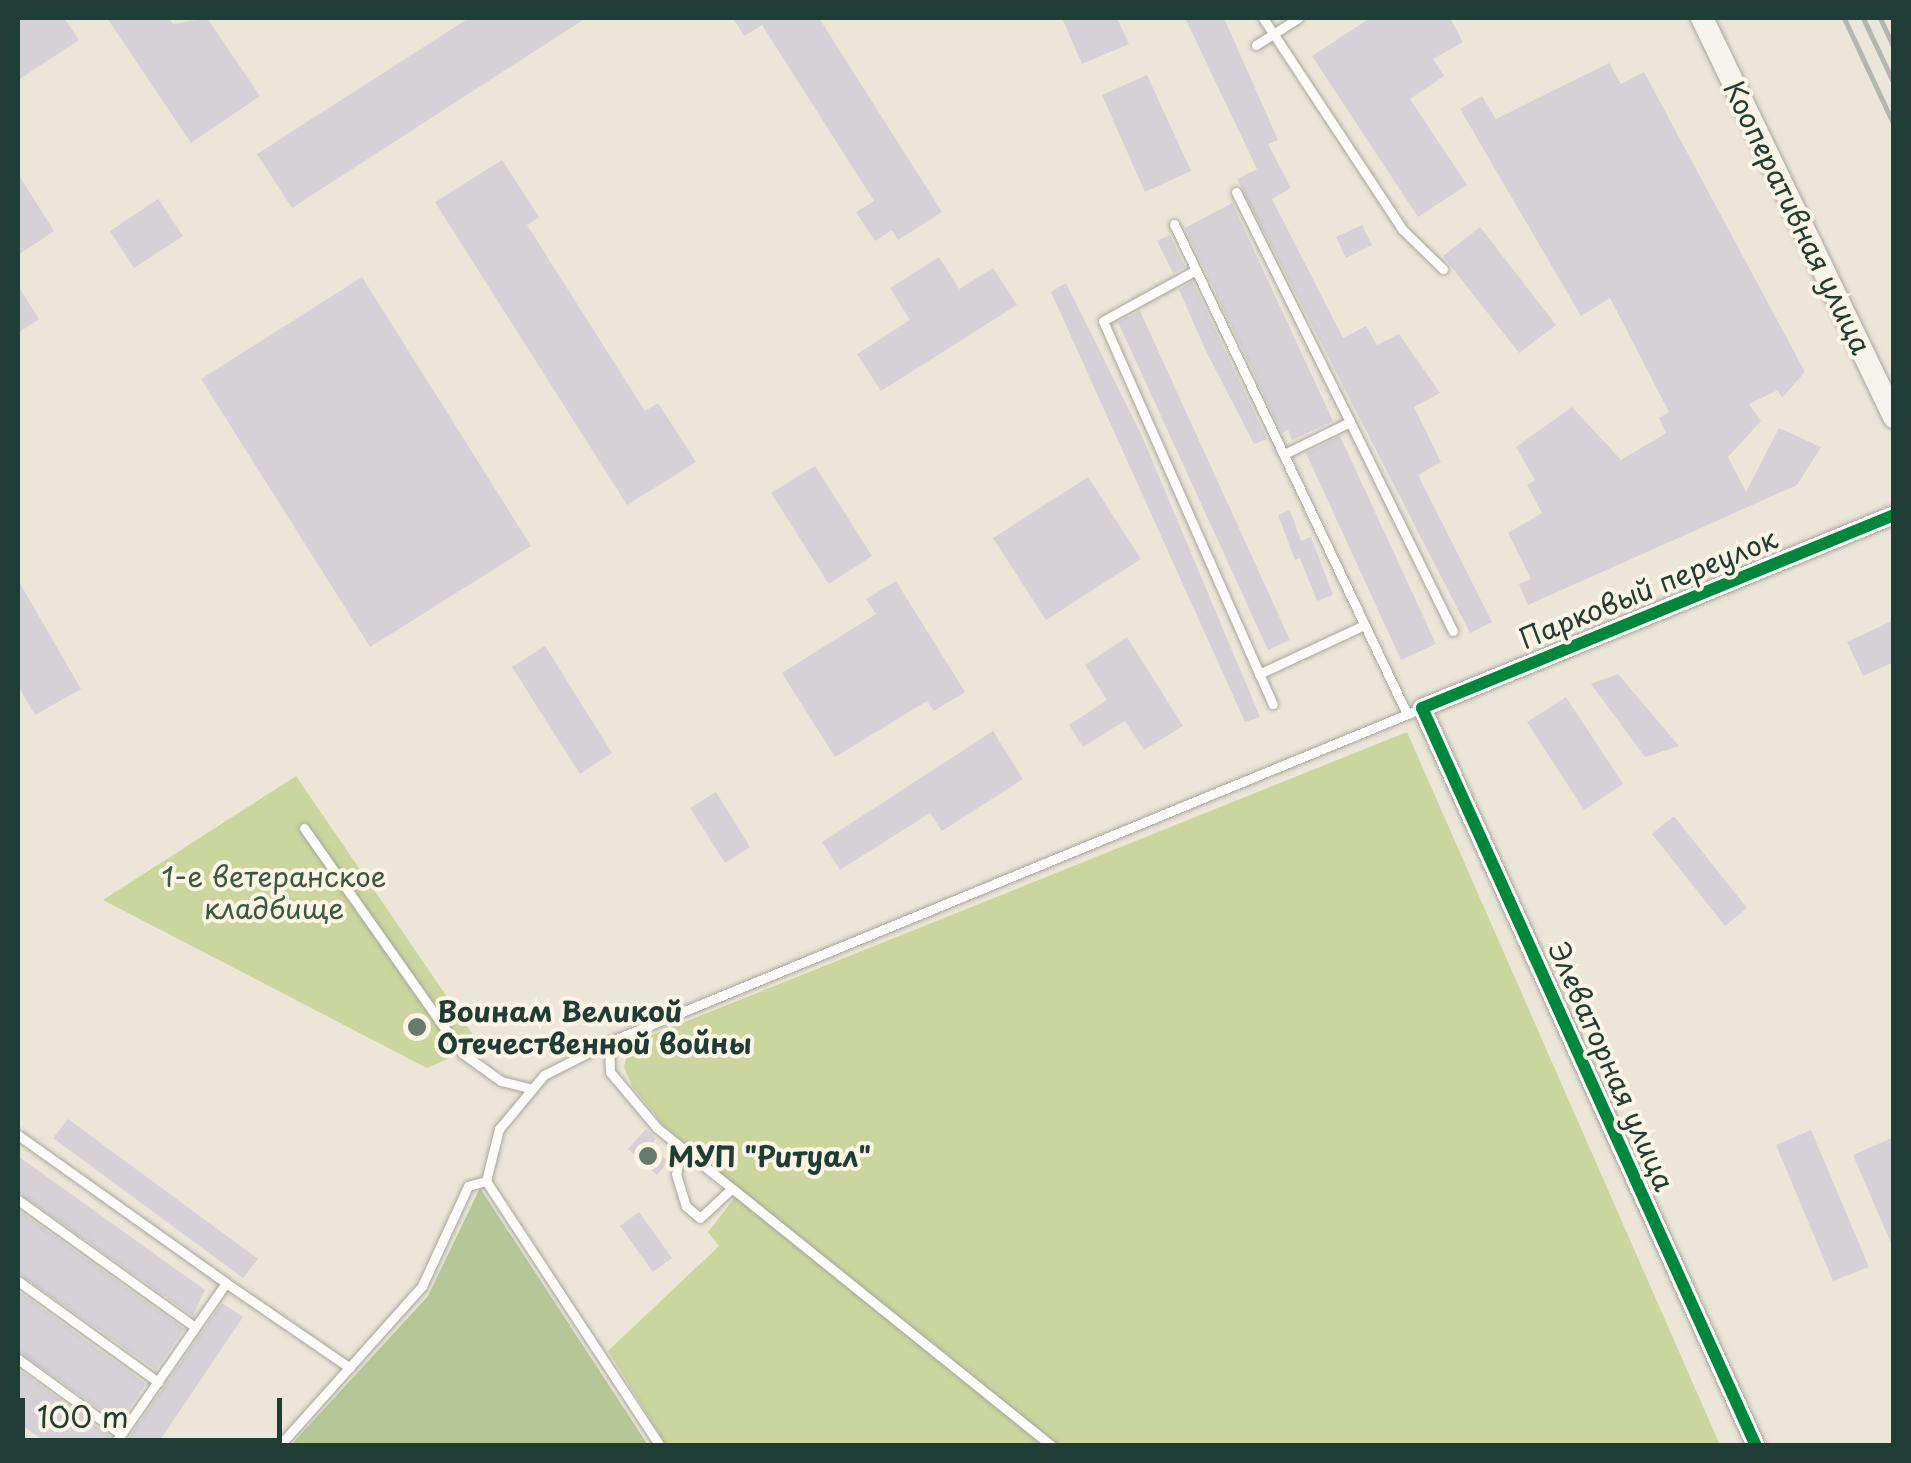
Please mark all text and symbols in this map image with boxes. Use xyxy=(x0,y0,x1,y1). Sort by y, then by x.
street label: Кооперативная улица xyxy=(1717,74,1879,360)
street label: Парковый переулок xyxy=(1515,521,1781,655)
park label: 1-е ветеранское кладбище xyxy=(162,859,386,925)
street label: Элеваторная улица xyxy=(1542,936,1682,1196)
place label: Воинам Великой Отечественной войны xyxy=(437,994,753,1060)
marker: Воинам Великой Отечественной войны xyxy=(406,1016,428,1038)
place label: МУП "Ритуал" xyxy=(668,1139,872,1173)
marker: МУП "Ритуал" xyxy=(637,1145,659,1167)
scale bar xyxy=(25,1378,288,1440)
text: 100 m xyxy=(37,1393,129,1438)

